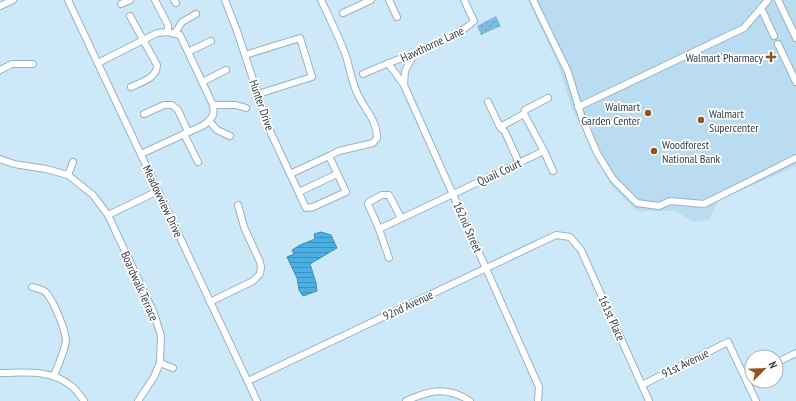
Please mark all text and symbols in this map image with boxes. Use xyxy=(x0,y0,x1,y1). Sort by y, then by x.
street label: Hawthorne Lane xyxy=(398,23,466,65)
place label: Walmart Pharmacy xyxy=(686,50,763,65)
marker: Walmart Pharmacy xyxy=(766,52,776,62)
street label: Hunter Drive xyxy=(246,78,278,132)
place label: Walmart Garden Center xyxy=(581,99,641,128)
place label: Walmart Supercenter xyxy=(709,106,759,135)
marker: Walmart Garden Center xyxy=(643,108,653,118)
marker: Walmart Supercenter xyxy=(696,115,706,125)
place label: Woodforest National Bank xyxy=(662,137,720,166)
marker: Woodforest National Bank xyxy=(649,146,659,156)
street label: Quail Court xyxy=(475,155,524,189)
street label: Meadowview Drive xyxy=(140,162,186,240)
street label: 162nd Street xyxy=(450,199,486,255)
street label: Boardwalk Terrace xyxy=(118,249,162,323)
street label: 92nd Avenue xyxy=(380,287,436,323)
street label: 161st Place xyxy=(595,293,629,343)
street label: 91st Avenue xyxy=(659,345,711,381)
north arrow xyxy=(744,349,784,389)
text: N xyxy=(766,359,781,371)

